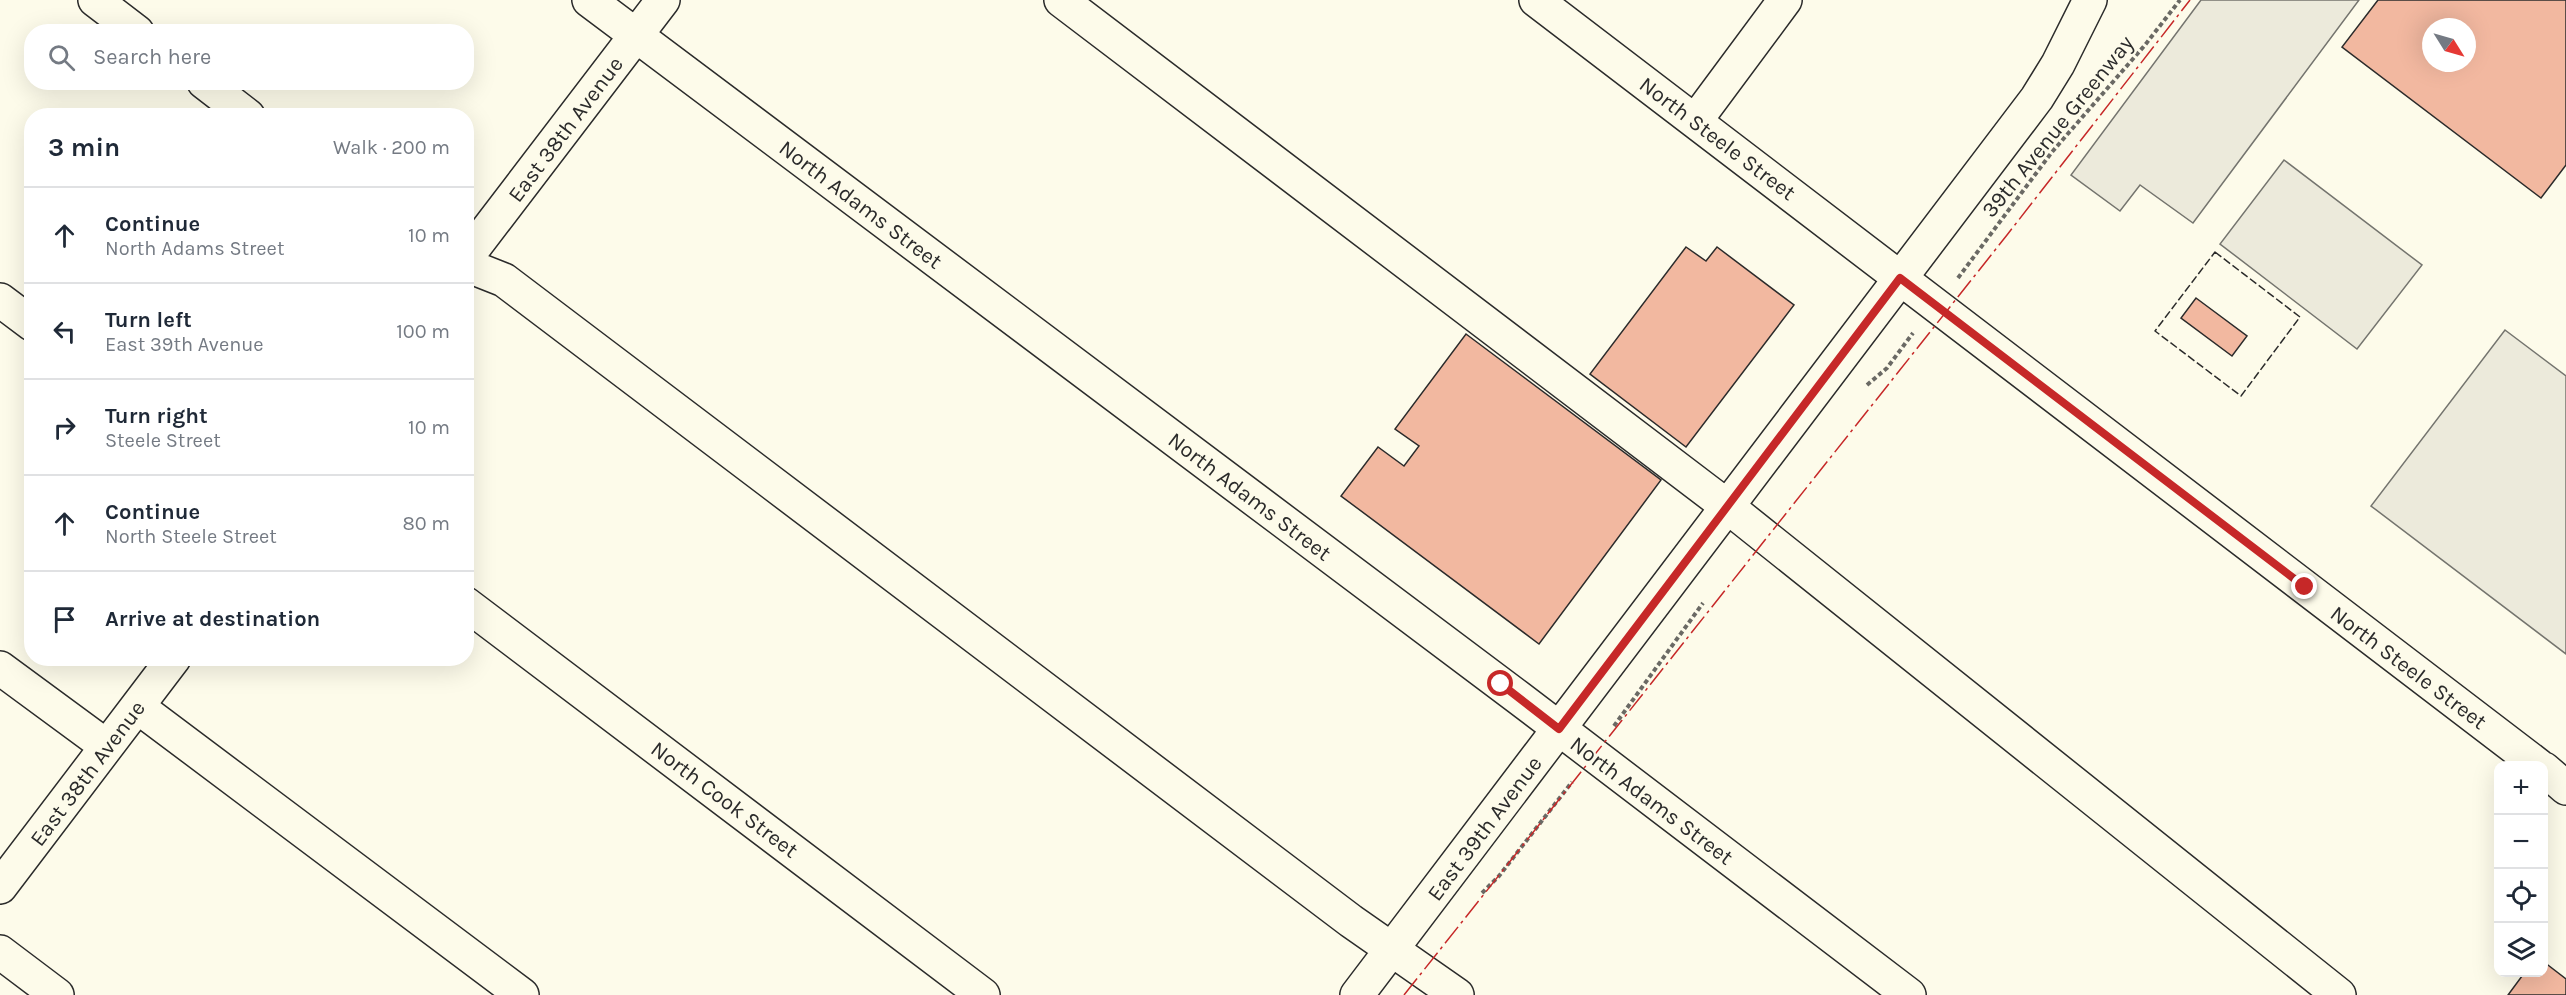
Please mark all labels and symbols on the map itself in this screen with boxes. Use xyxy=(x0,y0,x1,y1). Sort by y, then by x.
north arrow xyxy=(2422,18,2476,72)
street label: 39th Avenue Greenway xyxy=(1976,30,2139,223)
street label: East 38th Avenue xyxy=(503,52,629,207)
street label: North Steele Street xyxy=(1634,72,1801,206)
street label: North Adams Street xyxy=(774,135,947,275)
street label: North Adams Street xyxy=(1163,427,1336,567)
route end xyxy=(2291,573,2317,599)
street label: North Steele Street xyxy=(2325,601,2492,735)
route start xyxy=(1487,670,1513,696)
street label: East 38th Avenue xyxy=(25,696,151,851)
street label: North Adams Street xyxy=(1565,731,1738,871)
street label: North Cook Street xyxy=(646,736,803,864)
street label: East 39th Avenue xyxy=(1422,751,1548,906)

